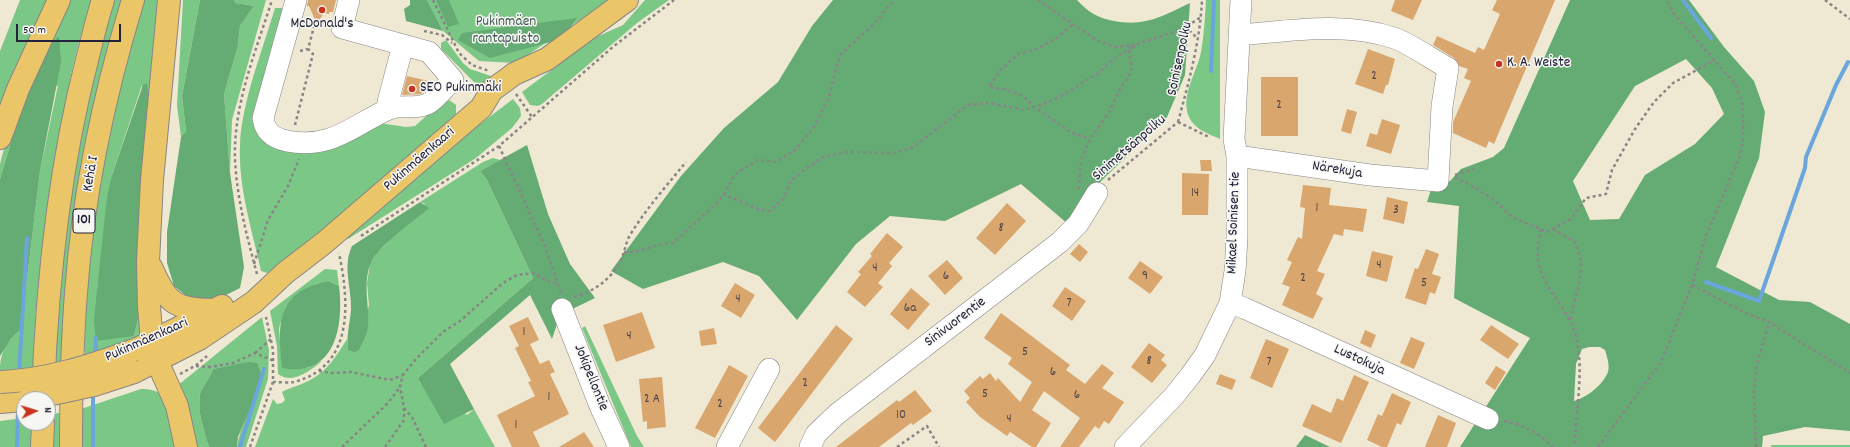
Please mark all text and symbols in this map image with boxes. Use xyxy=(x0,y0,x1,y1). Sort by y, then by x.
marker: McDonald's xyxy=(317,5,327,15)
park label: Pukinmäen rantapuisto xyxy=(473,14,539,49)
scale bar xyxy=(18,16,123,42)
place label: McDonald's xyxy=(290,16,354,34)
street label: Soinisenpolku xyxy=(1164,20,1198,98)
text: 50 m xyxy=(23,22,46,39)
place label: K. A. Weiste xyxy=(1507,55,1570,73)
marker: K. A. Weiste xyxy=(1494,59,1504,69)
house number: 2 xyxy=(1371,69,1377,85)
place label: SEO Pukinmäki xyxy=(420,80,501,98)
marker: SEO Pukinmäki xyxy=(407,84,417,94)
house number: 2 xyxy=(1276,98,1282,114)
street label: Sinimetsänpolku xyxy=(1089,112,1171,186)
street label: Pukinmäenkaari xyxy=(381,124,459,196)
street label: Kehä I xyxy=(80,155,104,193)
street label: Närekuja xyxy=(1311,158,1363,184)
street label: Mikael Soinisen tie xyxy=(1224,172,1246,274)
house number: 14 xyxy=(1191,186,1199,202)
house number: 1 xyxy=(1316,201,1318,217)
house number: 3 xyxy=(1393,203,1399,219)
road number: 101 xyxy=(73,209,95,233)
house number: 8 xyxy=(998,221,1004,237)
house number: 4 xyxy=(1376,258,1382,274)
house number: 4 xyxy=(872,261,878,277)
house number: 6 xyxy=(943,269,949,285)
house number: 9 xyxy=(1142,269,1148,285)
house number: 2 xyxy=(1300,271,1306,287)
house number: 5 xyxy=(1421,276,1427,292)
house number: 4 xyxy=(735,292,741,308)
street label: Sinivuorentie xyxy=(922,294,990,352)
house number: 7 xyxy=(1067,296,1071,312)
house number: 6a xyxy=(904,301,916,317)
street label: Pukinmäenkaari xyxy=(103,315,191,367)
house number: 1 xyxy=(523,325,525,341)
house number: 4 xyxy=(626,329,632,345)
street label: Lustokuja xyxy=(1330,341,1388,381)
street label: Jokipellontie xyxy=(569,342,611,414)
house number: 5 xyxy=(1022,345,1028,361)
house number: 8 xyxy=(1146,354,1152,370)
house number: 7 xyxy=(1267,355,1271,371)
house number: 6 xyxy=(1050,365,1056,381)
house number: 2 xyxy=(802,376,808,392)
house number: 5 xyxy=(982,387,988,403)
house number: 6 xyxy=(1074,388,1080,404)
house number: 1 xyxy=(548,390,550,406)
north arrow xyxy=(16,391,56,431)
house number: 2 A xyxy=(644,392,660,408)
house number: 2 xyxy=(717,397,723,413)
text: N xyxy=(39,407,55,414)
house number: 10 xyxy=(896,408,906,424)
house number: 4 xyxy=(1006,412,1012,428)
house number: 1 xyxy=(515,418,517,434)

